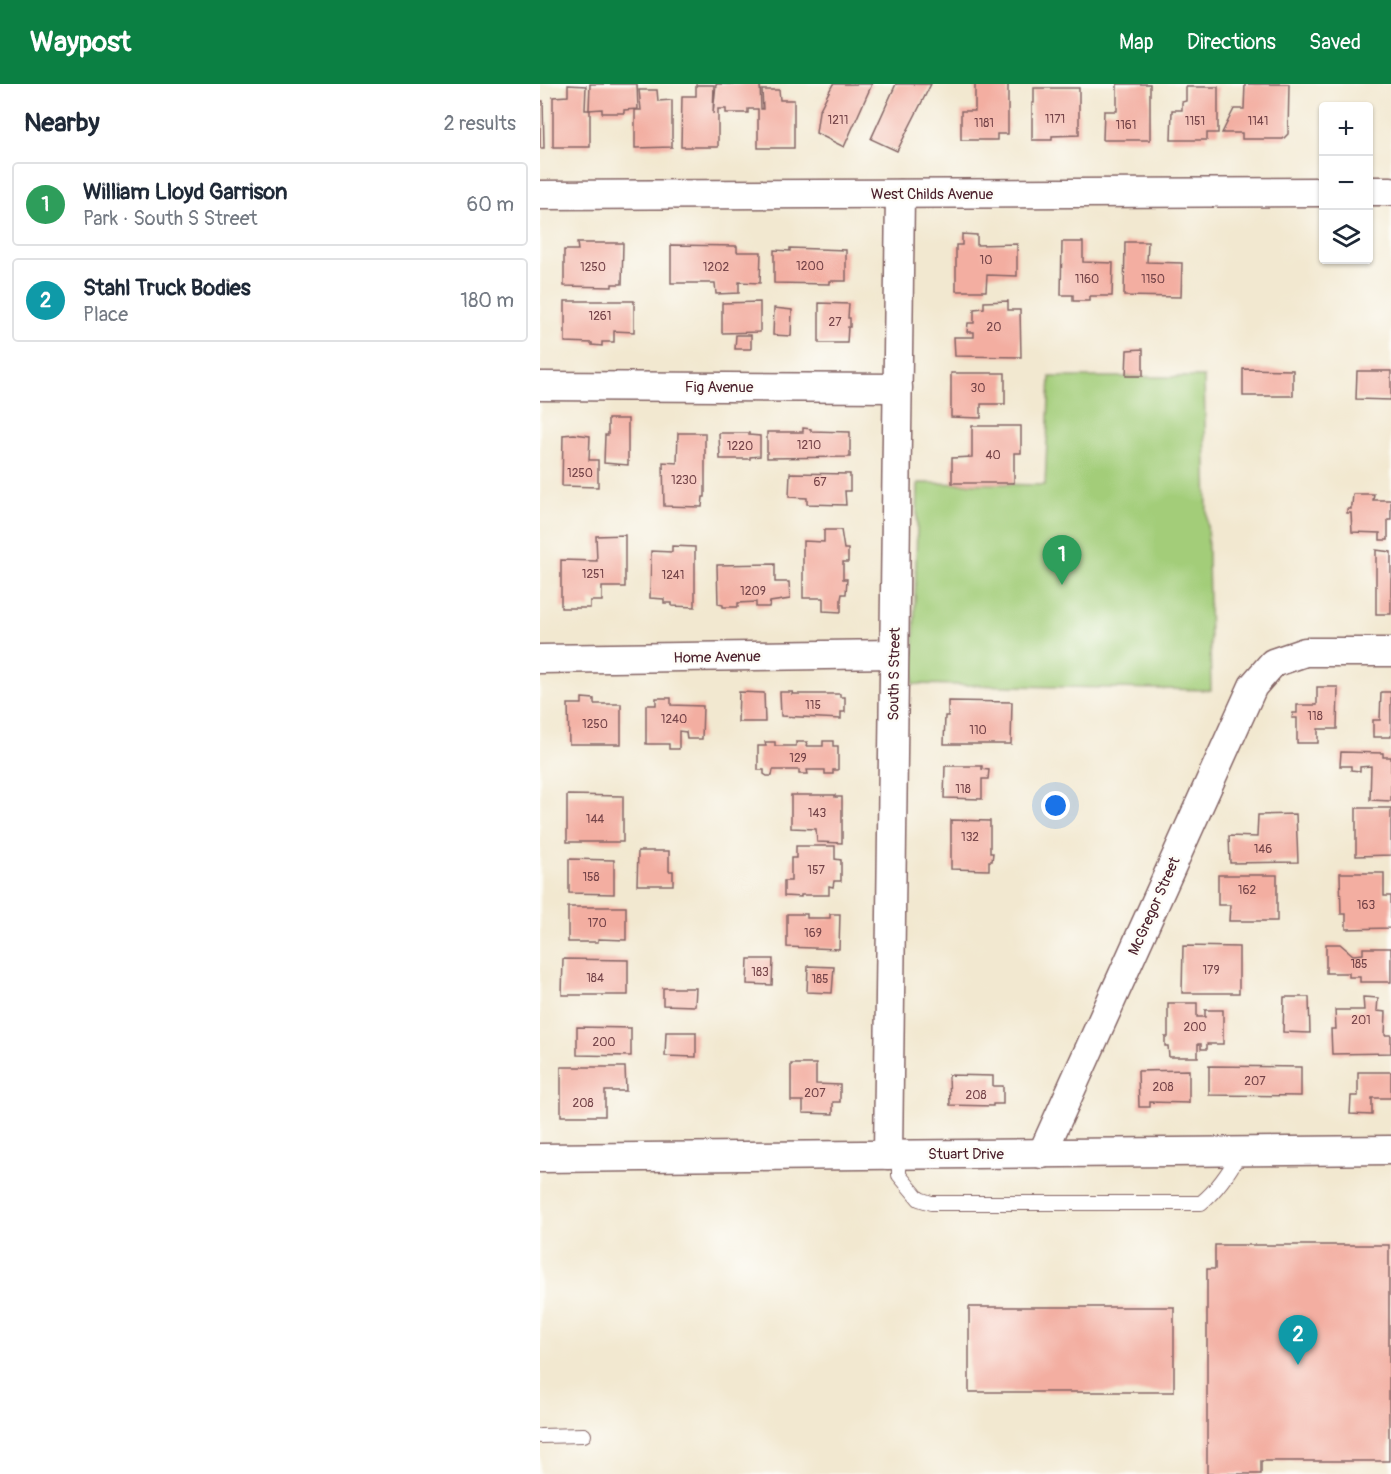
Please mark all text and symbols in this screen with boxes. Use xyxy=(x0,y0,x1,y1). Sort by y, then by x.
text: Waypost xyxy=(30,25,131,60)
text: Map xyxy=(1119,29,1154,56)
text: Directions xyxy=(1187,29,1276,56)
text: Saved xyxy=(1309,29,1361,56)
map controls xyxy=(1319,102,1373,264)
button: + xyxy=(1319,102,1373,156)
text: Nearby xyxy=(24,107,100,139)
text: 2 results xyxy=(444,111,516,136)
house number: 1171 xyxy=(1045,112,1065,127)
house number: 1211 xyxy=(828,113,848,128)
house number: 1151 xyxy=(1185,114,1205,129)
house number: 1141 xyxy=(1247,114,1269,129)
house number: 1181 xyxy=(974,116,994,131)
house number: 1161 xyxy=(1115,118,1137,133)
button: − xyxy=(1319,156,1373,210)
text: William Lloyd Garrison xyxy=(83,178,287,206)
street label: West Childs Avenue xyxy=(871,185,994,204)
text: 1 xyxy=(42,192,49,217)
text: 60 m xyxy=(467,192,514,217)
text: Park · South S Street xyxy=(83,206,258,231)
button: layers xyxy=(1319,210,1373,264)
house number: 10 xyxy=(980,253,992,268)
house number: 1200 xyxy=(796,259,824,274)
house number: 1250 xyxy=(580,260,606,275)
house number: 1202 xyxy=(703,260,729,275)
house number: 1160 xyxy=(1075,272,1099,287)
house number: 1150 xyxy=(1141,272,1165,287)
text: Stahl Truck Bodies xyxy=(83,274,251,302)
text: 2 xyxy=(40,288,51,313)
text: 180 m xyxy=(460,288,514,313)
text: Place xyxy=(83,302,128,327)
house number: 1261 xyxy=(588,309,612,324)
house number: 27 xyxy=(828,315,842,330)
house number: 20 xyxy=(987,320,1001,335)
street label: Fig Avenue xyxy=(685,378,754,397)
house number: 30 xyxy=(971,381,985,396)
house number: 1210 xyxy=(797,438,821,453)
house number: 1220 xyxy=(727,439,753,454)
house number: 40 xyxy=(985,448,1001,463)
house number: 1250 xyxy=(567,466,593,481)
house number: 1230 xyxy=(671,473,697,488)
house number: 67 xyxy=(813,475,827,490)
pin: 1 xyxy=(1042,536,1082,585)
house number: 1251 xyxy=(582,567,604,582)
house number: 1241 xyxy=(661,568,685,583)
house number: 1209 xyxy=(740,584,766,599)
street label: South S Street xyxy=(884,626,905,721)
street label: Home Avenue xyxy=(673,647,761,668)
house number: 115 xyxy=(805,698,821,713)
house number: 118 xyxy=(1307,709,1323,724)
house number: 1240 xyxy=(661,712,687,727)
house number: 1250 xyxy=(582,717,608,732)
house number: 110 xyxy=(969,723,987,738)
house number: 129 xyxy=(789,751,807,766)
house number: 118 xyxy=(955,782,971,797)
your location xyxy=(1041,791,1070,820)
house number: 143 xyxy=(808,806,826,821)
house number: 144 xyxy=(586,812,604,827)
house number: 132 xyxy=(961,830,979,845)
house number: 146 xyxy=(1254,842,1272,857)
street label: McGregor Street xyxy=(1124,853,1185,958)
house number: 157 xyxy=(807,863,825,878)
house number: 158 xyxy=(582,870,600,885)
house number: 162 xyxy=(1238,883,1256,898)
house number: 163 xyxy=(1357,898,1375,913)
house number: 170 xyxy=(587,916,607,931)
house number: 169 xyxy=(804,926,822,941)
house number: 185 xyxy=(1350,957,1368,972)
house number: 179 xyxy=(1202,963,1220,978)
house number: 183 xyxy=(751,965,769,980)
house number: 184 xyxy=(586,971,604,986)
house number: 185 xyxy=(811,972,829,987)
house number: 201 xyxy=(1351,1013,1371,1028)
house number: 200 xyxy=(1183,1020,1207,1035)
house number: 200 xyxy=(592,1035,616,1050)
house number: 207 xyxy=(1244,1074,1266,1089)
house number: 208 xyxy=(1153,1080,1173,1095)
house number: 207 xyxy=(804,1086,826,1101)
house number: 208 xyxy=(966,1088,986,1103)
house number: 208 xyxy=(573,1096,593,1111)
street label: Stuart Drive xyxy=(928,1145,1005,1164)
pin: 2 xyxy=(1278,1316,1317,1365)

